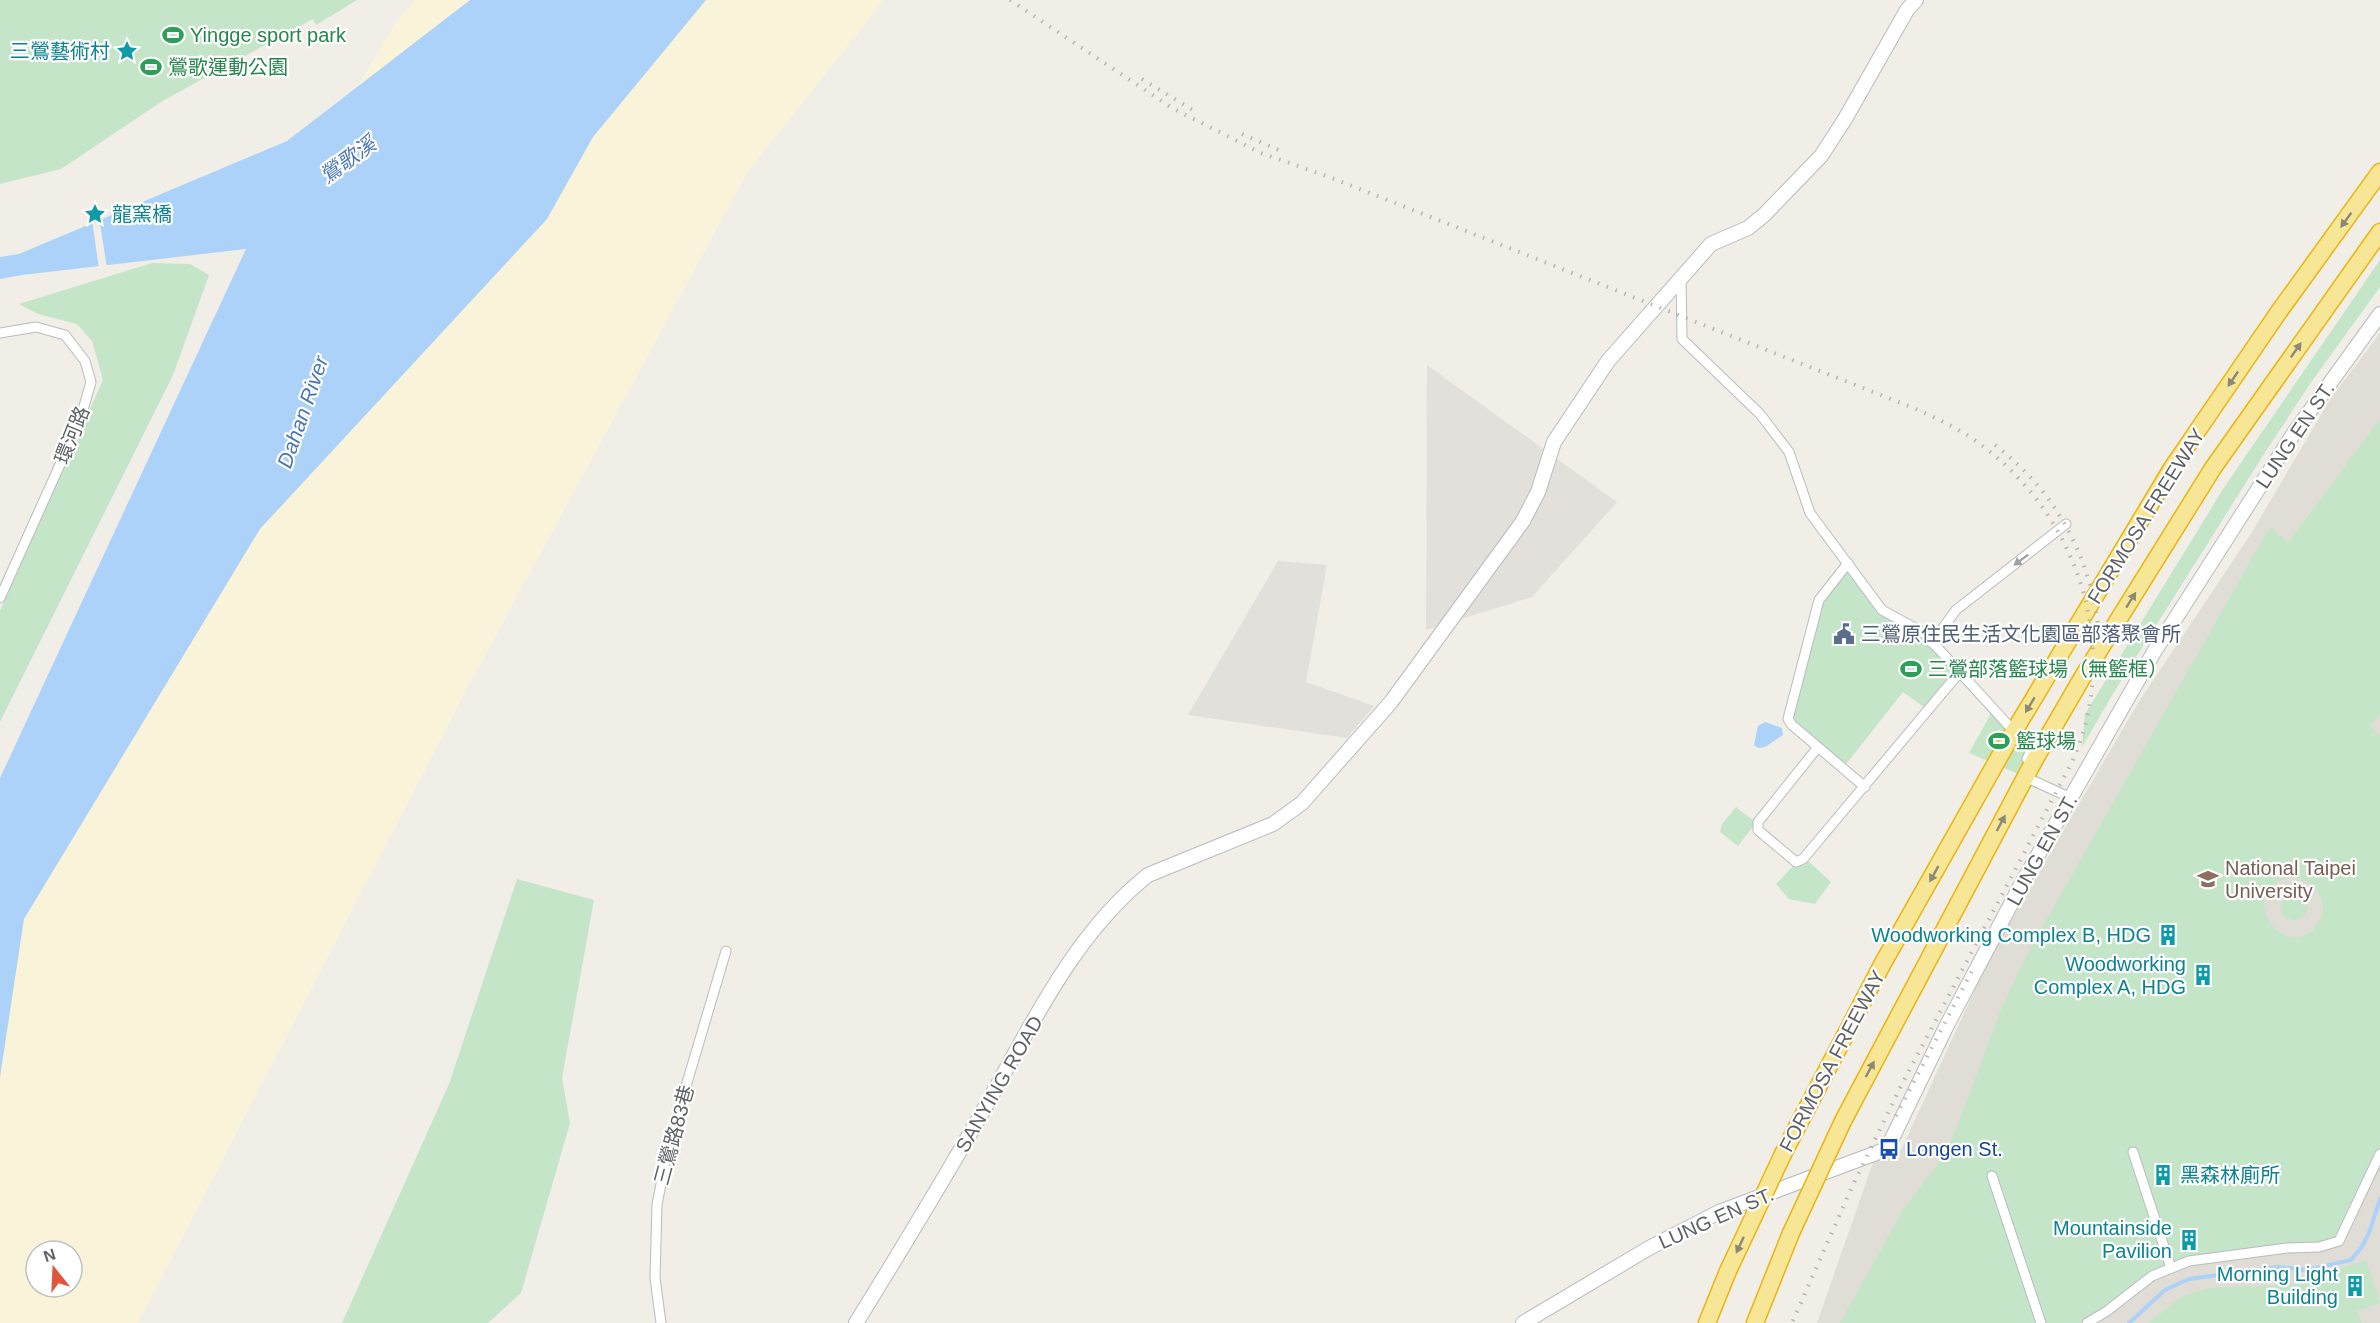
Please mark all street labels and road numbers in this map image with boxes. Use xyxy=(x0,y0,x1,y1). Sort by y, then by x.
street label: LUNG EN ST. xyxy=(2251,378,2339,492)
street label: 環河路 xyxy=(51,403,93,467)
street label: FORMOSA FREEWAY xyxy=(2083,424,2209,608)
street label: LUNG EN ST. xyxy=(2002,791,2082,909)
street label: FORMOSA FREEWAY xyxy=(1775,967,1889,1155)
street label: SANYING ROAD xyxy=(951,1012,1047,1156)
street label: 三鶯路83巷 xyxy=(650,1083,698,1187)
street label: LUNG EN ST. xyxy=(1655,1183,1777,1253)

